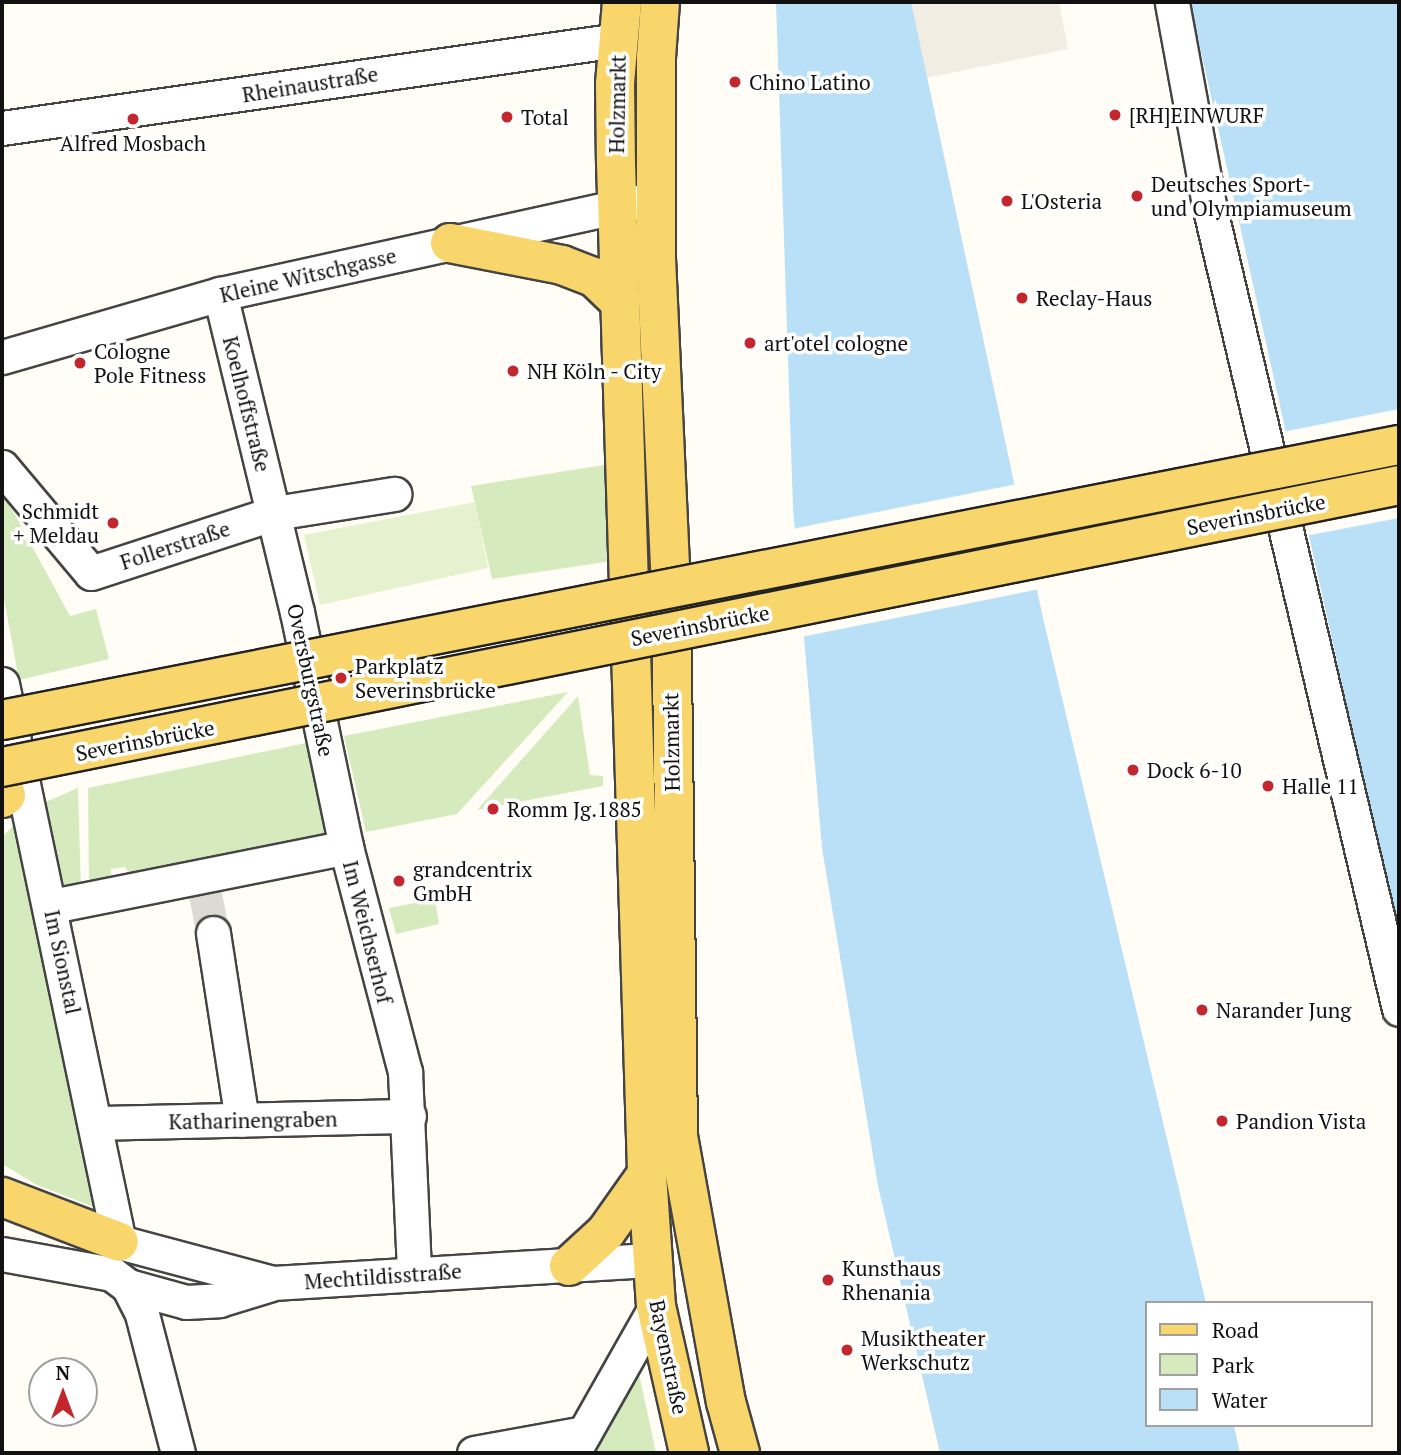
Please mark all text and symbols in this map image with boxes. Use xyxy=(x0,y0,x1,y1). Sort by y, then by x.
street label: Holzmarkt xyxy=(604,54,630,154)
street label: Rheinaustraße xyxy=(240,61,380,107)
place label: Chino Latino xyxy=(749,69,871,95)
marker: Chino Latino xyxy=(727,74,743,90)
place label: [RH]EINWURF xyxy=(1129,102,1264,128)
place label: Total xyxy=(521,104,569,130)
marker: [RH]EINWURF xyxy=(1107,107,1123,123)
marker: Total xyxy=(499,109,515,125)
marker: Alfred Mosbach xyxy=(125,111,141,127)
place label: Alfred Mosbach xyxy=(60,130,206,156)
place label: Deutsches Sport- und Olympiamuseum xyxy=(1151,171,1352,221)
place label: L'Osteria xyxy=(1021,188,1102,214)
marker: Deutsches Sport- und Olympiamuseum xyxy=(1129,188,1145,204)
marker: L'Osteria xyxy=(999,193,1015,209)
street label: Kleine Witschgasse xyxy=(217,242,399,308)
place label: Reclay-Haus xyxy=(1036,285,1152,311)
marker: Reclay-Haus xyxy=(1014,290,1030,306)
place label: art'otel cologne xyxy=(764,330,908,356)
street label: Koelhoffstraße xyxy=(218,334,276,474)
marker: art'otel cologne xyxy=(742,335,758,351)
place label: Cologne Pole Fitness xyxy=(94,338,206,388)
marker: Cologne Pole Fitness xyxy=(72,355,88,371)
place label: NH Köln - City xyxy=(527,358,663,384)
marker: NH Köln - City xyxy=(505,363,521,379)
street label: Severinsbrücke xyxy=(1185,488,1327,540)
place label: Schmidt + Meldau xyxy=(13,498,99,548)
marker: Schmidt + Meldau xyxy=(105,515,121,531)
street label: Follerstraße xyxy=(117,515,233,575)
street label: Severinsbrücke xyxy=(629,599,771,651)
street label: Oversburgstraße xyxy=(282,601,340,759)
place label: Parkplatz Severinsbrücke xyxy=(355,653,496,703)
marker: Parkplatz Severinsbrücke xyxy=(333,670,349,686)
street label: Holzmarkt xyxy=(658,692,684,792)
street label: Severinsbrücke xyxy=(74,714,216,766)
place label: Dock 6-10 xyxy=(1147,757,1242,783)
marker: Dock 6-10 xyxy=(1125,762,1141,778)
place label: Halle 11 xyxy=(1282,773,1359,799)
marker: Halle 11 xyxy=(1260,778,1276,794)
place label: Romm Jg.1885 xyxy=(507,796,642,822)
marker: Romm Jg.1885 xyxy=(485,801,501,817)
place label: grandcentrix GmbH xyxy=(413,856,532,906)
street label: Im Weichserhof xyxy=(338,858,398,1006)
marker: grandcentrix GmbH xyxy=(391,873,407,889)
street label: Im Sionstal xyxy=(40,907,86,1017)
place label: Narander Jung xyxy=(1216,997,1351,1023)
marker: Narander Jung xyxy=(1194,1002,1210,1018)
street label: Katharinengraben xyxy=(168,1106,338,1134)
place label: Pandion Vista xyxy=(1236,1108,1367,1134)
marker: Pandion Vista xyxy=(1214,1113,1230,1129)
place label: Kunsthaus Rhenania xyxy=(842,1255,941,1305)
street label: Mechtildisstraße xyxy=(303,1258,463,1294)
marker: Kunsthaus Rhenania xyxy=(820,1272,836,1288)
street label: Bayenstraße xyxy=(645,1298,693,1416)
legend xyxy=(1146,1301,1373,1427)
text: Road xyxy=(1212,1316,1259,1344)
place label: Musiktheater Werkschutz xyxy=(861,1325,985,1375)
marker: Musiktheater Werkschutz xyxy=(839,1342,855,1358)
text: Park xyxy=(1212,1351,1254,1379)
north arrow xyxy=(28,1357,98,1427)
text: N xyxy=(56,1360,70,1385)
text: Water xyxy=(1212,1386,1267,1414)

